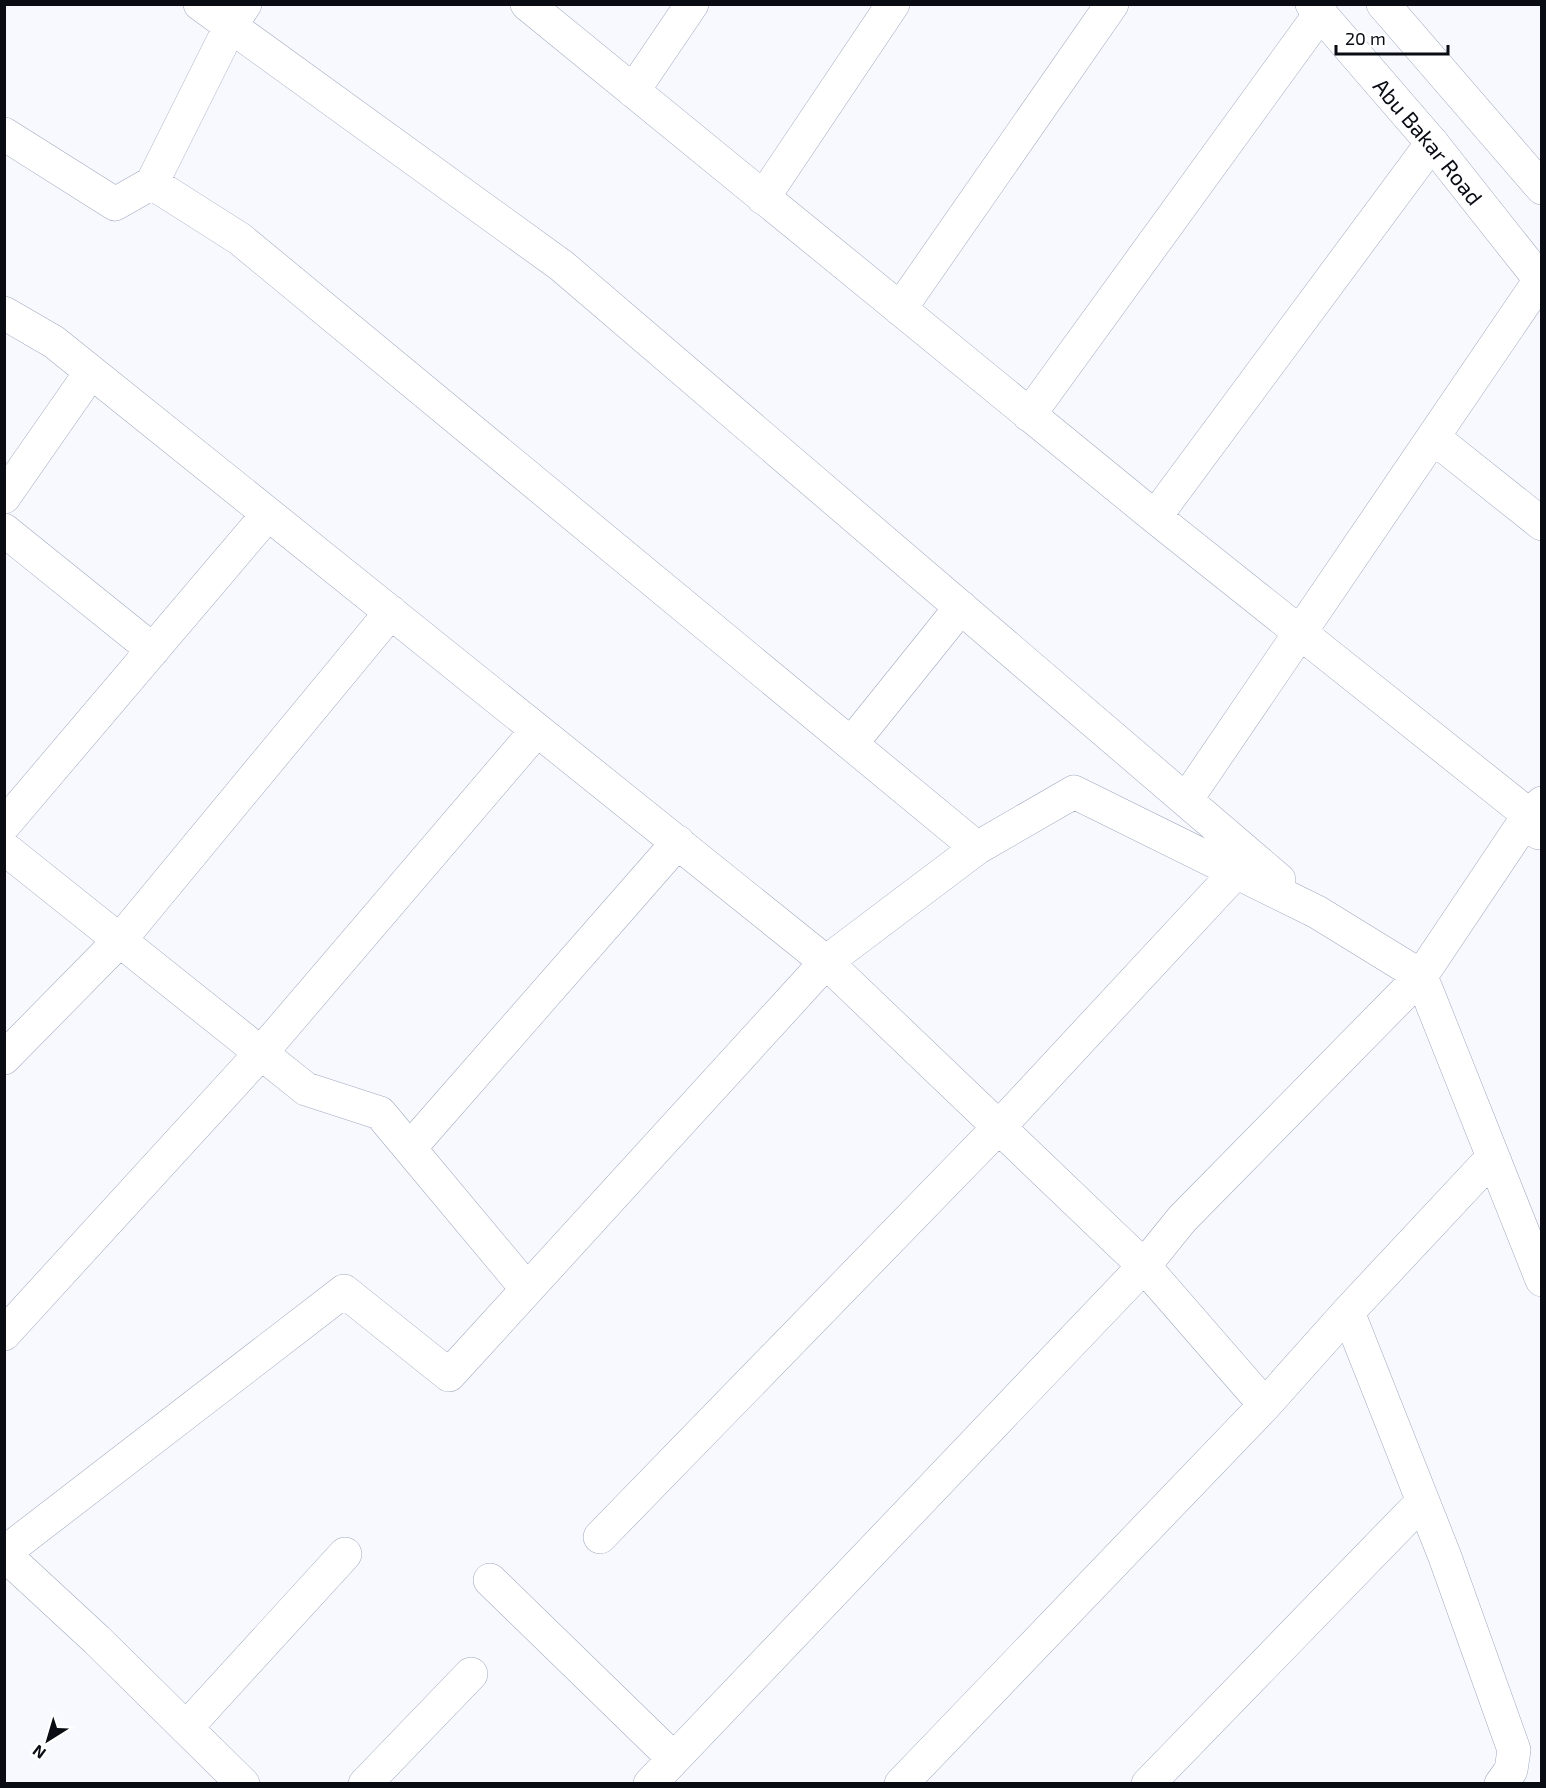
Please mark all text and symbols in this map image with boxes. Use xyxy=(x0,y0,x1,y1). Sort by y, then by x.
scale bar xyxy=(1336,18,1448,56)
text: 20 m xyxy=(1345,27,1386,49)
street label: Abu Bakar Road xyxy=(1369,72,1489,210)
north arrow xyxy=(18,1710,78,1770)
text: N xyxy=(28,1741,49,1763)

